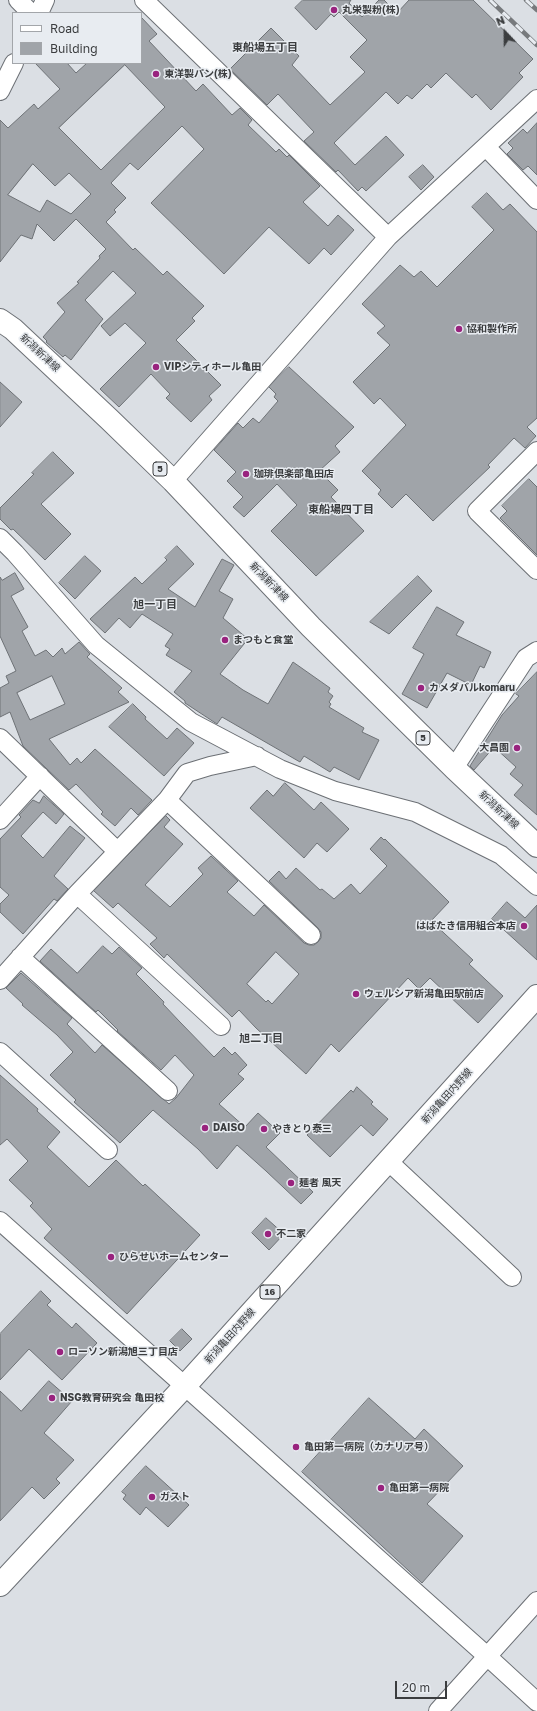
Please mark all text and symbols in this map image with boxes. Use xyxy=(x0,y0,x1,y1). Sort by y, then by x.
place label: 丸栄製粉(株) xyxy=(342,4,400,16)
marker: 丸栄製粉(株) xyxy=(329,5,339,15)
legend xyxy=(12,12,142,64)
north arrow xyxy=(485,12,525,52)
text: N xyxy=(494,13,507,28)
text: Road xyxy=(50,21,79,36)
text: Building xyxy=(50,41,98,56)
district label: 東船場五丁目 xyxy=(232,41,298,55)
place label: 東洋製パン(株) xyxy=(164,68,232,80)
marker: 東洋製パン(株) xyxy=(151,69,161,79)
place label: 協和製作所 xyxy=(467,323,517,335)
marker: 協和製作所 xyxy=(454,324,464,334)
street label: 新潟新津線 xyxy=(18,332,62,374)
place label: VIPシティホール亀田 xyxy=(164,361,261,373)
marker: VIPシティホール亀田 xyxy=(151,362,161,372)
road number: 5 xyxy=(153,462,167,476)
place label: 珈琲倶楽部亀田店 xyxy=(254,468,334,480)
marker: 珈琲倶楽部亀田店 xyxy=(241,469,251,479)
district label: 東船場四丁目 xyxy=(308,503,374,517)
street label: 新潟新津線 xyxy=(247,560,291,604)
district label: 旭一丁目 xyxy=(133,598,177,612)
place label: まつもと食堂 xyxy=(233,634,293,646)
marker: まつもと食堂 xyxy=(220,635,230,645)
place label: カメダバルkomaru xyxy=(429,682,515,694)
marker: カメダバルkomaru xyxy=(416,683,426,693)
road number: 5 xyxy=(416,731,430,745)
place label: 大昌園 xyxy=(479,742,509,754)
marker: 大昌園 xyxy=(512,743,522,753)
street label: 新潟新津線 xyxy=(477,789,521,831)
place label: はばたき信用組合本店 xyxy=(416,920,516,932)
marker: はばたき信用組合本店 xyxy=(519,921,529,931)
place label: ウェルシア新潟亀田駅前店 xyxy=(364,988,484,1000)
marker: ウェルシア新潟亀田駅前店 xyxy=(351,989,361,999)
district label: 旭二丁目 xyxy=(239,1032,283,1046)
street label: 新潟亀田内野線 xyxy=(419,1066,475,1126)
place label: DAISO xyxy=(213,1122,245,1134)
marker: DAISO xyxy=(200,1123,210,1133)
place label: やきとり泰三 xyxy=(272,1123,332,1135)
marker: やきとり泰三 xyxy=(259,1124,269,1134)
place label: 麺者 風天 xyxy=(299,1177,341,1189)
marker: 麺者 風天 xyxy=(286,1178,296,1188)
place label: 不二家 xyxy=(276,1228,306,1240)
marker: 不二家 xyxy=(263,1229,273,1239)
place label: ひらせいホームセンター xyxy=(119,1251,229,1263)
marker: ひらせいホームセンター xyxy=(106,1252,116,1262)
road number: 16 xyxy=(260,1285,280,1299)
street label: 新潟亀田内野線 xyxy=(202,1306,258,1366)
place label: ローソン新潟旭三丁目店 xyxy=(68,1346,178,1358)
marker: ローソン新潟旭三丁目店 xyxy=(55,1347,65,1357)
place label: NSG教育研究会 亀田校 xyxy=(60,1392,164,1404)
marker: NSG教育研究会 亀田校 xyxy=(47,1393,57,1403)
place label: 亀田第一病院（カナリア号） xyxy=(304,1441,434,1453)
marker: 亀田第一病院（カナリア号） xyxy=(291,1442,301,1452)
place label: 亀田第一病院 xyxy=(389,1482,449,1494)
marker: 亀田第一病院 xyxy=(376,1483,386,1493)
place label: ガスト xyxy=(160,1491,190,1503)
marker: ガスト xyxy=(147,1492,157,1502)
scale bar xyxy=(397,1673,449,1699)
text: 20 m xyxy=(402,1680,430,1695)

